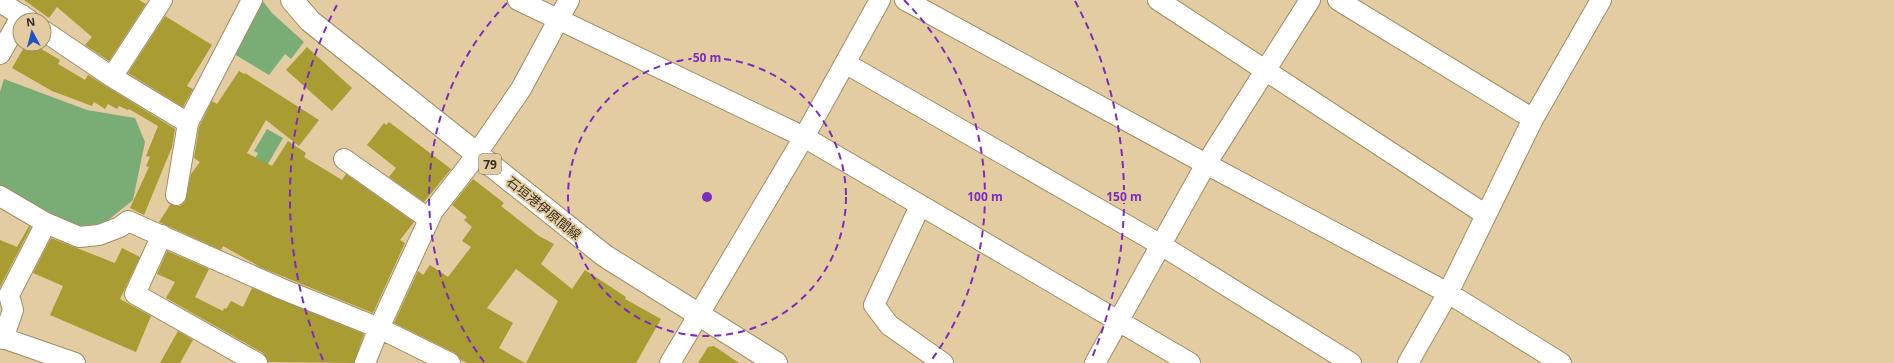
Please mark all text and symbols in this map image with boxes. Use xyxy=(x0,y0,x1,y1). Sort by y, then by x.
north arrow xyxy=(12,12,52,52)
text: N xyxy=(25,14,36,30)
text: 50 m xyxy=(693,49,721,66)
road number: 79 xyxy=(479,154,501,174)
street label: 石垣港伊原間線 xyxy=(503,172,585,244)
text: 100 m xyxy=(967,188,1003,205)
text: 150 m xyxy=(1106,188,1142,205)
centre of rings xyxy=(700,190,714,204)

